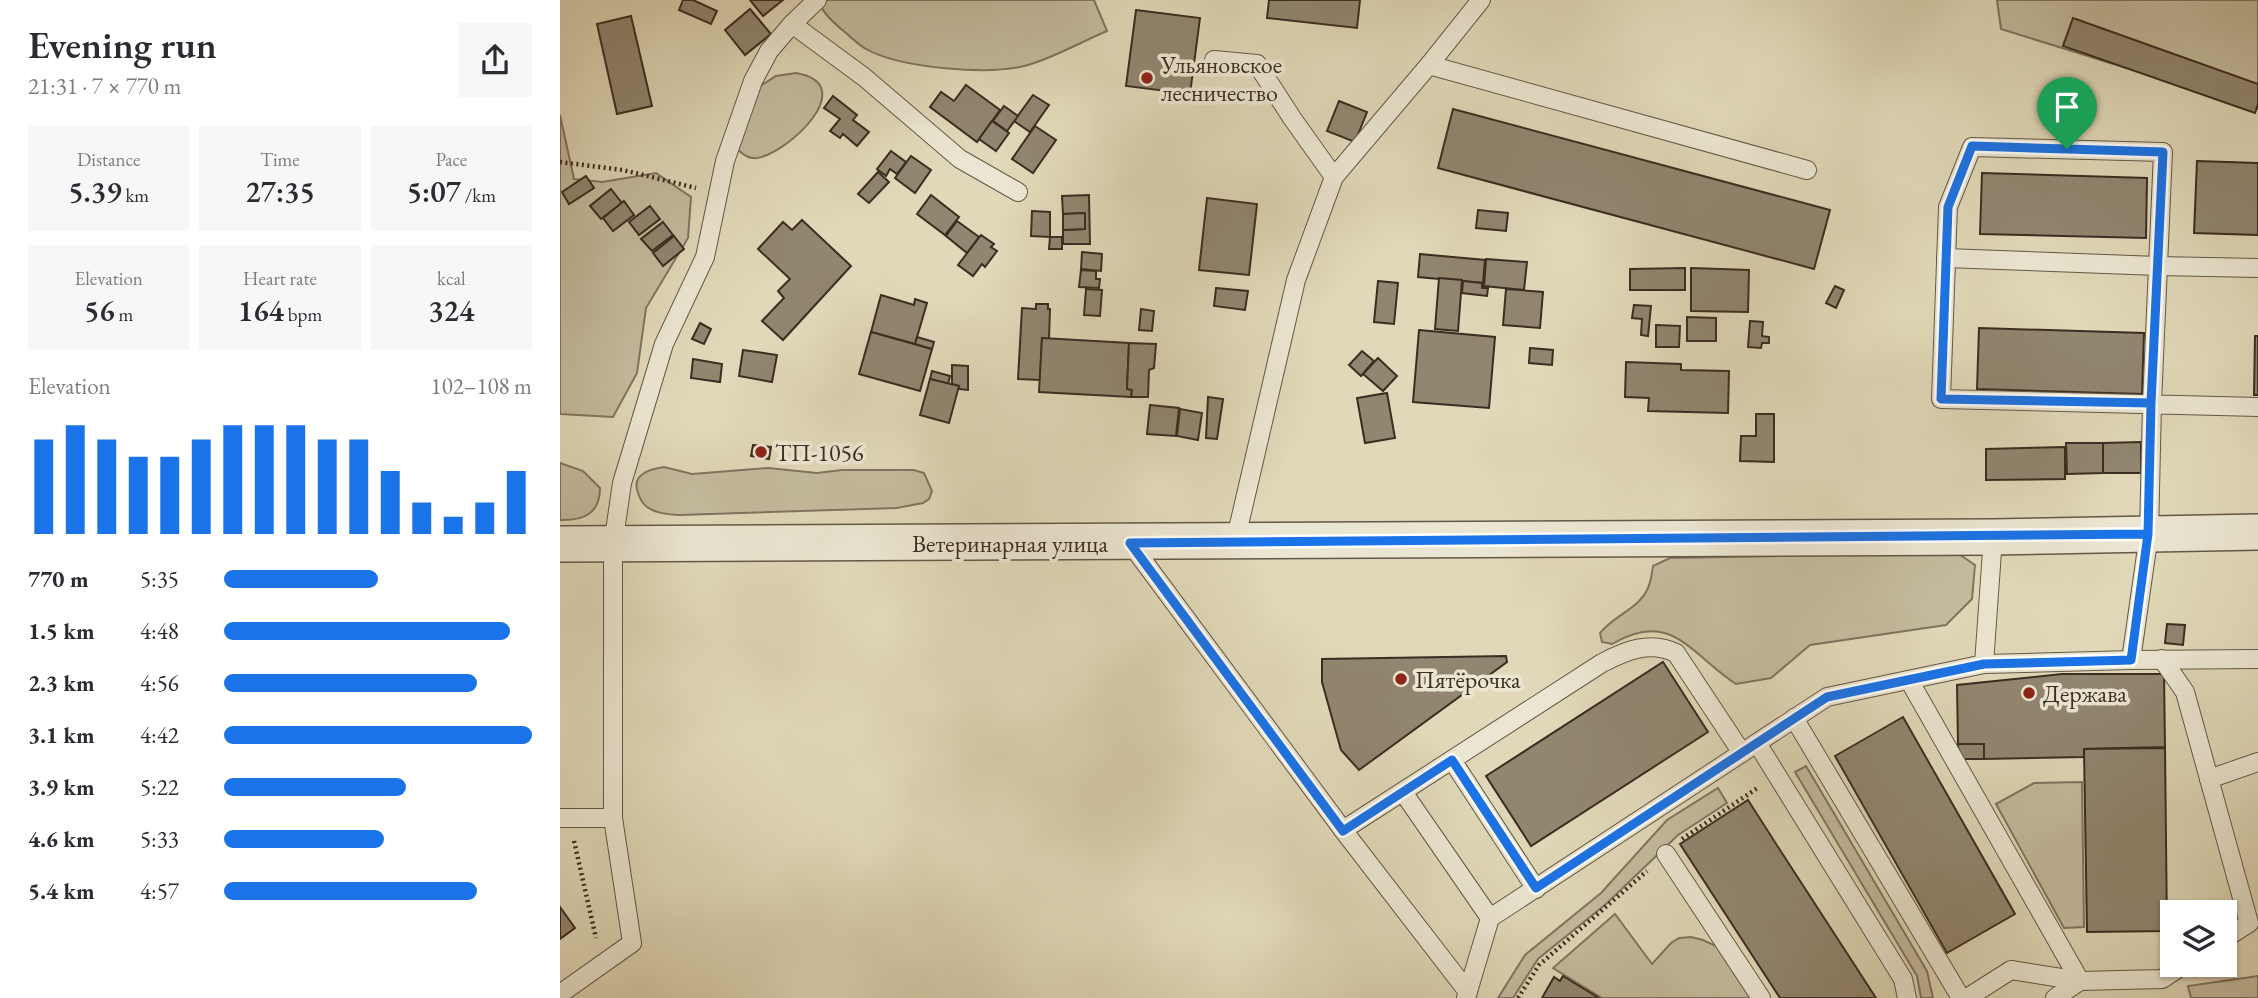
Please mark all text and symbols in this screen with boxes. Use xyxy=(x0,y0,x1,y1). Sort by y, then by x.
text: Evening run xyxy=(28,20,217,69)
button: share xyxy=(458,23,532,97)
place label: Ульяновское лесничество xyxy=(1160,49,1282,108)
marker: Ульяновское лесничество xyxy=(1139,70,1155,86)
text: 21:31 · 7 × 770 m xyxy=(28,71,181,101)
pin xyxy=(2037,77,2097,149)
icon: arrive xyxy=(2048,88,2086,126)
text: Distance xyxy=(77,147,140,172)
text: Time xyxy=(260,147,300,172)
text: Pace xyxy=(435,147,467,172)
text: 5.39 xyxy=(68,172,122,211)
text: 27:35 xyxy=(245,172,315,211)
text: 5:07 xyxy=(407,172,461,211)
text: km xyxy=(122,183,149,208)
text: /km xyxy=(461,183,496,208)
text: Elevation xyxy=(74,266,143,291)
text: Heart rate xyxy=(243,266,317,291)
text: kcal xyxy=(437,266,466,291)
text: 56 xyxy=(84,291,115,330)
text: 164 xyxy=(238,291,284,330)
text: 324 xyxy=(428,291,474,330)
text: m xyxy=(115,302,133,327)
text: bpm xyxy=(284,302,322,327)
text: Elevation xyxy=(28,371,111,401)
text: 102–108 m xyxy=(431,371,532,401)
place label: ТП-1056 xyxy=(775,437,864,468)
marker: ТП-1056 xyxy=(753,444,769,460)
street label: Ветеринарная улица xyxy=(912,528,1108,559)
text: 770 m xyxy=(28,564,89,594)
text: 5:35 xyxy=(140,564,179,594)
text: 1.5 km xyxy=(28,616,95,646)
text: 4:48 xyxy=(140,616,179,646)
place label: Пятёрочка xyxy=(1415,664,1521,695)
text: 2.3 km xyxy=(28,668,95,698)
text: 4:56 xyxy=(140,668,179,698)
marker: Пятёрочка xyxy=(1393,671,1409,687)
place label: Держава xyxy=(2043,678,2127,709)
marker: Держава xyxy=(2021,685,2037,701)
text: 3.1 km xyxy=(28,720,95,750)
text: 4:42 xyxy=(140,720,179,750)
text: 3.9 km xyxy=(28,772,95,802)
text: 5:22 xyxy=(140,772,179,802)
text: 4.6 km xyxy=(28,824,95,854)
text: 5:33 xyxy=(140,824,179,854)
text: 5.4 km xyxy=(28,876,95,906)
text: 4:57 xyxy=(140,876,179,906)
map controls xyxy=(2160,900,2237,977)
button: layers xyxy=(2160,900,2237,977)

